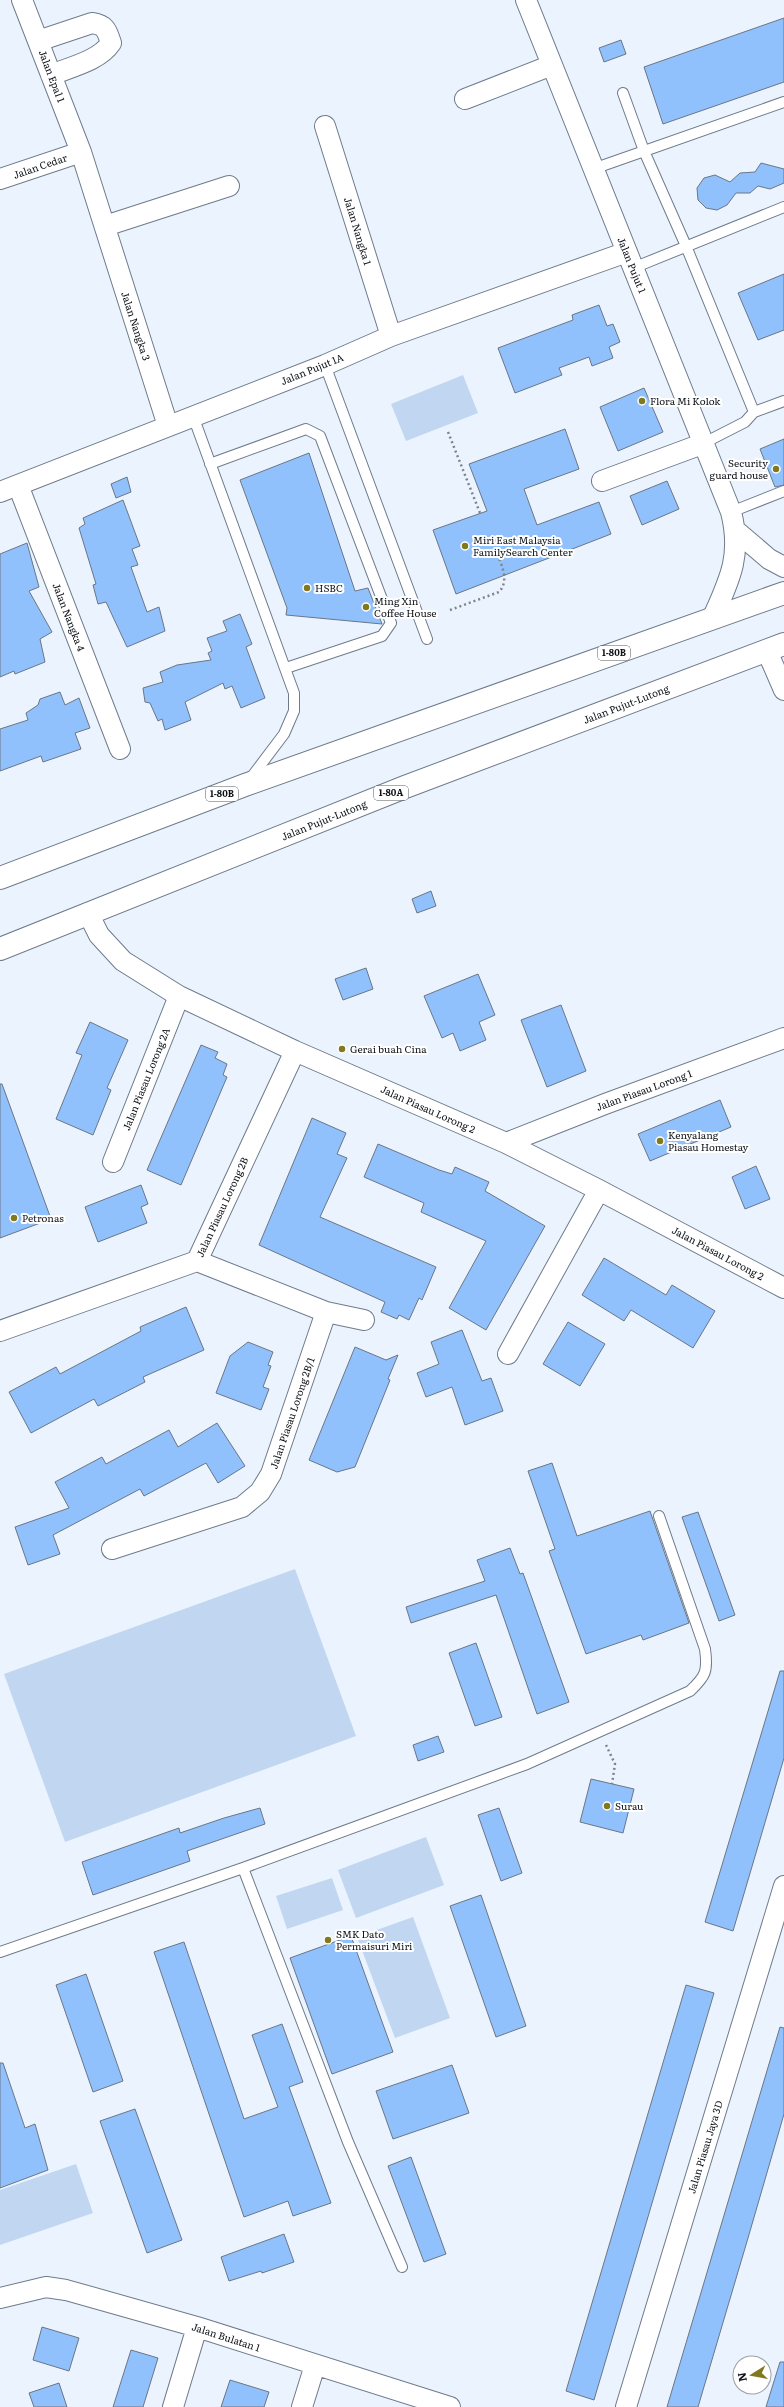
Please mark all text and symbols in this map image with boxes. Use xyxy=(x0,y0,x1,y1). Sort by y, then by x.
street label: Jalan Epal 1 xyxy=(36,47,69,104)
street label: Jalan Cedar xyxy=(11,149,69,182)
street label: Jalan Nangka 1 xyxy=(341,195,376,267)
street label: Jalan Pujut 1 xyxy=(614,234,651,295)
street label: Jalan Nangka 3 xyxy=(118,289,155,362)
street label: Jalan Pujut 1A xyxy=(278,349,346,388)
place label: Flora Mi Kolok xyxy=(650,393,721,408)
marker: Flora Mi Kolok xyxy=(637,396,647,406)
place label: Security guard house xyxy=(710,455,768,482)
marker: Security guard house xyxy=(771,464,781,474)
place label: Miri East Malaysia FamilySearch Center xyxy=(473,532,573,559)
marker: Miri East Malaysia FamilySearch Center xyxy=(460,541,470,551)
street label: Jalan Nangka 4 xyxy=(50,580,90,654)
place label: HSBC xyxy=(315,580,343,595)
marker: HSBC xyxy=(302,583,312,593)
place label: Ming Xin Coffee House xyxy=(374,593,436,620)
marker: Ming Xin Coffee House xyxy=(361,602,371,612)
road number: 1-80B xyxy=(598,646,630,660)
street label: Jalan Pujut-Lutong xyxy=(581,680,671,727)
road number: 1-80A xyxy=(374,786,408,800)
road number: 1-80B xyxy=(206,787,238,801)
street label: Jalan Pujut-Lutong xyxy=(279,795,369,844)
street label: Jalan Piasau Lorong 2A xyxy=(118,1025,173,1132)
place label: Gerai buah Cina xyxy=(350,1041,427,1056)
marker: Gerai buah Cina xyxy=(337,1044,347,1054)
street label: Jalan Piasau Lorong 1 xyxy=(594,1065,694,1114)
street label: Jalan Piasau Lorong 2 xyxy=(378,1081,478,1136)
place label: Kenyalang Piasau Homestay xyxy=(668,1127,749,1154)
marker: Kenyalang Piasau Homestay xyxy=(655,1136,665,1146)
street label: Jalan Piasau Lorong 2B xyxy=(192,1154,252,1259)
place label: Petronas xyxy=(22,1210,64,1225)
marker: Petronas xyxy=(9,1213,19,1223)
street label: Jalan Piasau Lorong 2 xyxy=(670,1222,767,1283)
street label: Jalan Piasau Lorong 2B/1 xyxy=(265,1355,318,1471)
place label: Surau xyxy=(615,1798,644,1813)
marker: Surau xyxy=(602,1801,612,1811)
place label: SMK Dato Permaisuri Miri xyxy=(336,1926,413,1953)
marker: SMK Dato Permaisuri Miri xyxy=(323,1935,333,1945)
street label: Jalan Piasau Jaya 3D xyxy=(683,2098,726,2195)
street label: Jalan Bulatan 1 xyxy=(190,2318,262,2355)
north arrow xyxy=(732,2355,772,2395)
text: N xyxy=(732,2371,750,2383)

